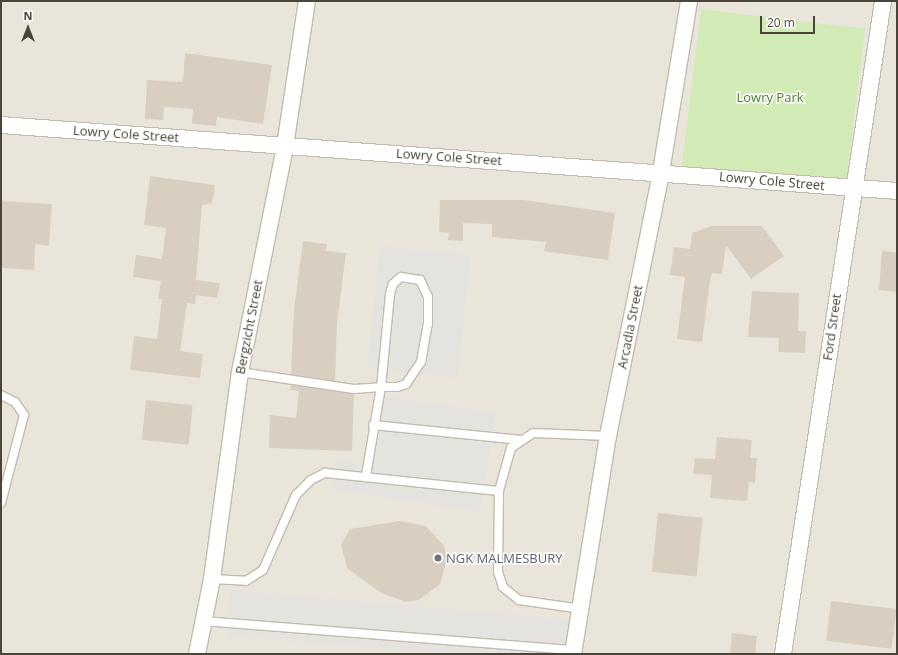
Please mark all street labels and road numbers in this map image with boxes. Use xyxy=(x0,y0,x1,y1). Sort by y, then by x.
street label: Lowry Cole Street xyxy=(73,123,179,145)
street label: Lowry Cole Street xyxy=(396,146,502,168)
street label: Lowry Cole Street xyxy=(718,169,826,193)
street label: Bergzicht Street xyxy=(232,278,266,376)
street label: Arcadia Street xyxy=(614,284,646,370)
street label: Ford Street xyxy=(820,293,844,361)

